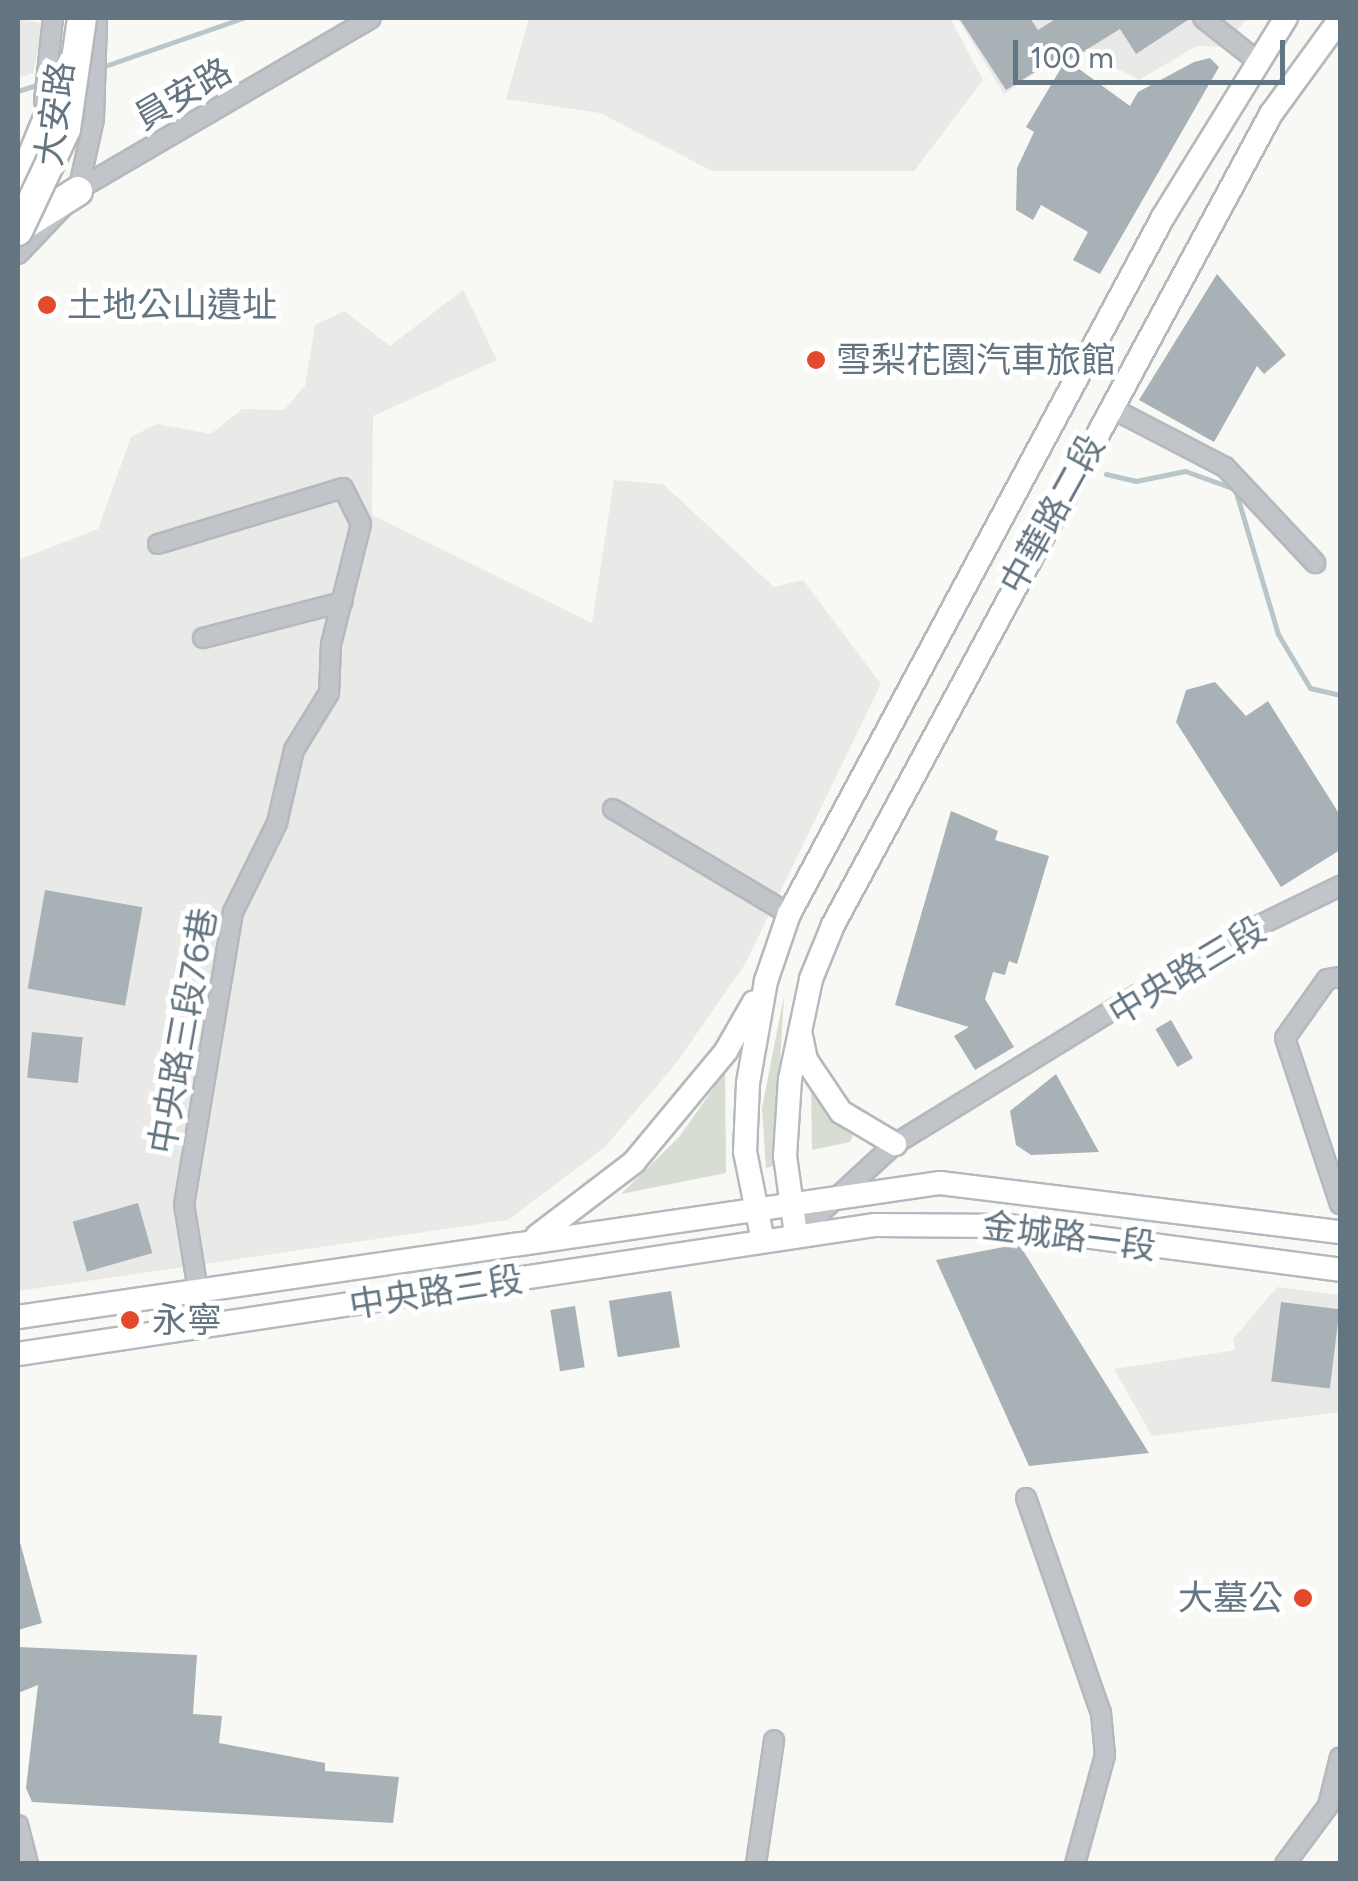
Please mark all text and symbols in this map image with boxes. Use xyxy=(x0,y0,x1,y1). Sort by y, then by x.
scale bar xyxy=(1018,20,1290,82)
text: 100 m xyxy=(1030,39,1114,76)
street label: 員安路 xyxy=(127,50,239,138)
street label: 大安路 xyxy=(28,59,82,169)
place label: 土地公山遺址 xyxy=(67,284,277,326)
marker: 土地公山遺址 xyxy=(36,294,58,316)
place label: 雪梨花園汽車旅館 xyxy=(836,339,1116,381)
marker: 雪梨花園汽車旅館 xyxy=(805,349,827,371)
street label: 中華路二段 xyxy=(991,427,1113,601)
street label: 中央路三段76巷 xyxy=(141,905,225,1157)
street label: 中央路三段 xyxy=(1101,908,1273,1034)
street label: 金城路一段 xyxy=(980,1204,1158,1268)
street label: 中央路三段 xyxy=(346,1258,526,1326)
place label: 永寧 xyxy=(152,1299,222,1341)
marker: 永寧 xyxy=(117,1307,143,1333)
place label: 大墓公 xyxy=(1178,1577,1283,1619)
marker: 大墓公 xyxy=(1292,1587,1314,1609)

